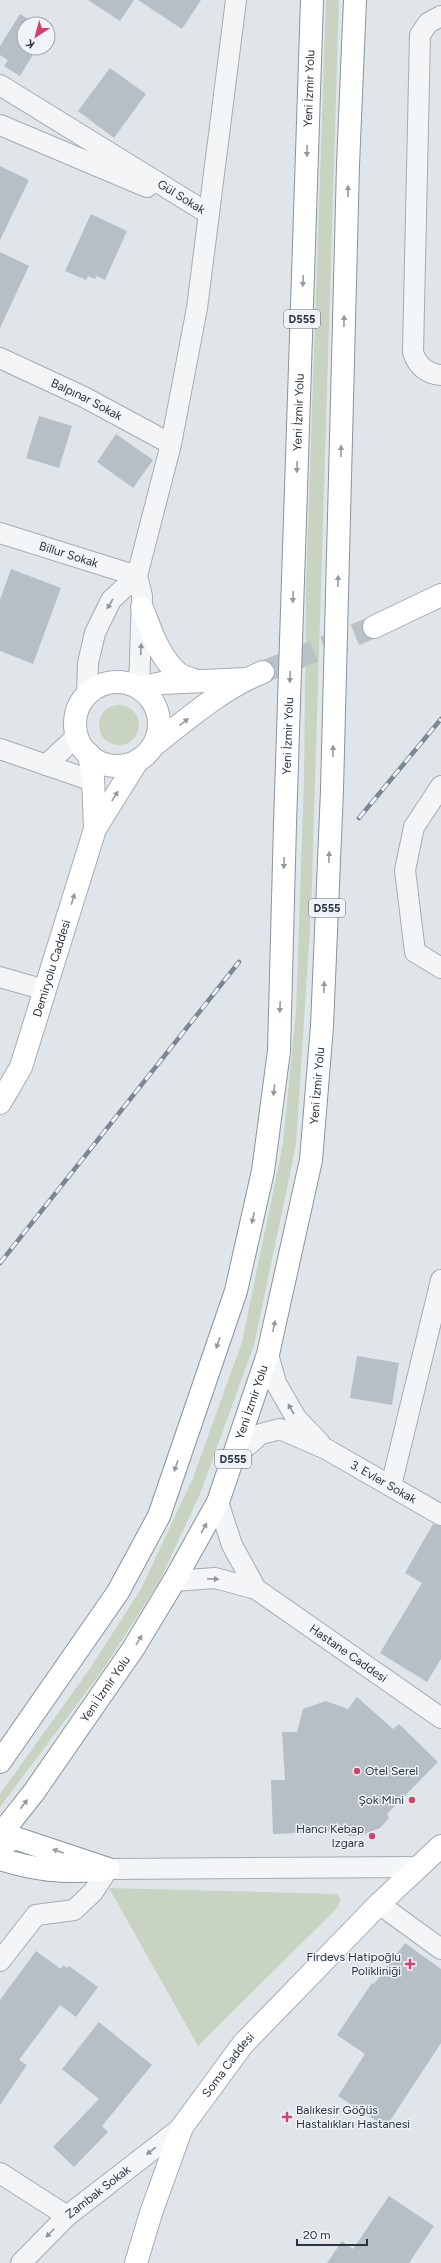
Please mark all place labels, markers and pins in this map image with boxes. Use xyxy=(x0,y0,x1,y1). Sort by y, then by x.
place label: Otel Serel xyxy=(365,1764,418,1778)
marker: Otel Serel xyxy=(352,1766,362,1776)
place label: Şok Mini xyxy=(358,1793,404,1807)
marker: Şok Mini xyxy=(407,1795,417,1805)
place label: Hancı Kebap Izgara xyxy=(296,1822,364,1850)
marker: Hancı Kebap Izgara xyxy=(367,1831,377,1841)
place label: Firdevs Hatipoğlu Polikliniği xyxy=(307,1950,401,1978)
marker: Firdevs Hatipoğlu Polikliniği xyxy=(404,1958,416,1970)
place label: Balıkesir Göğüs Hastalıkları Hastanesi xyxy=(296,2103,410,2131)
marker: Balıkesir Göğüs Hastalıkları Hastanesi xyxy=(281,2111,293,2123)

